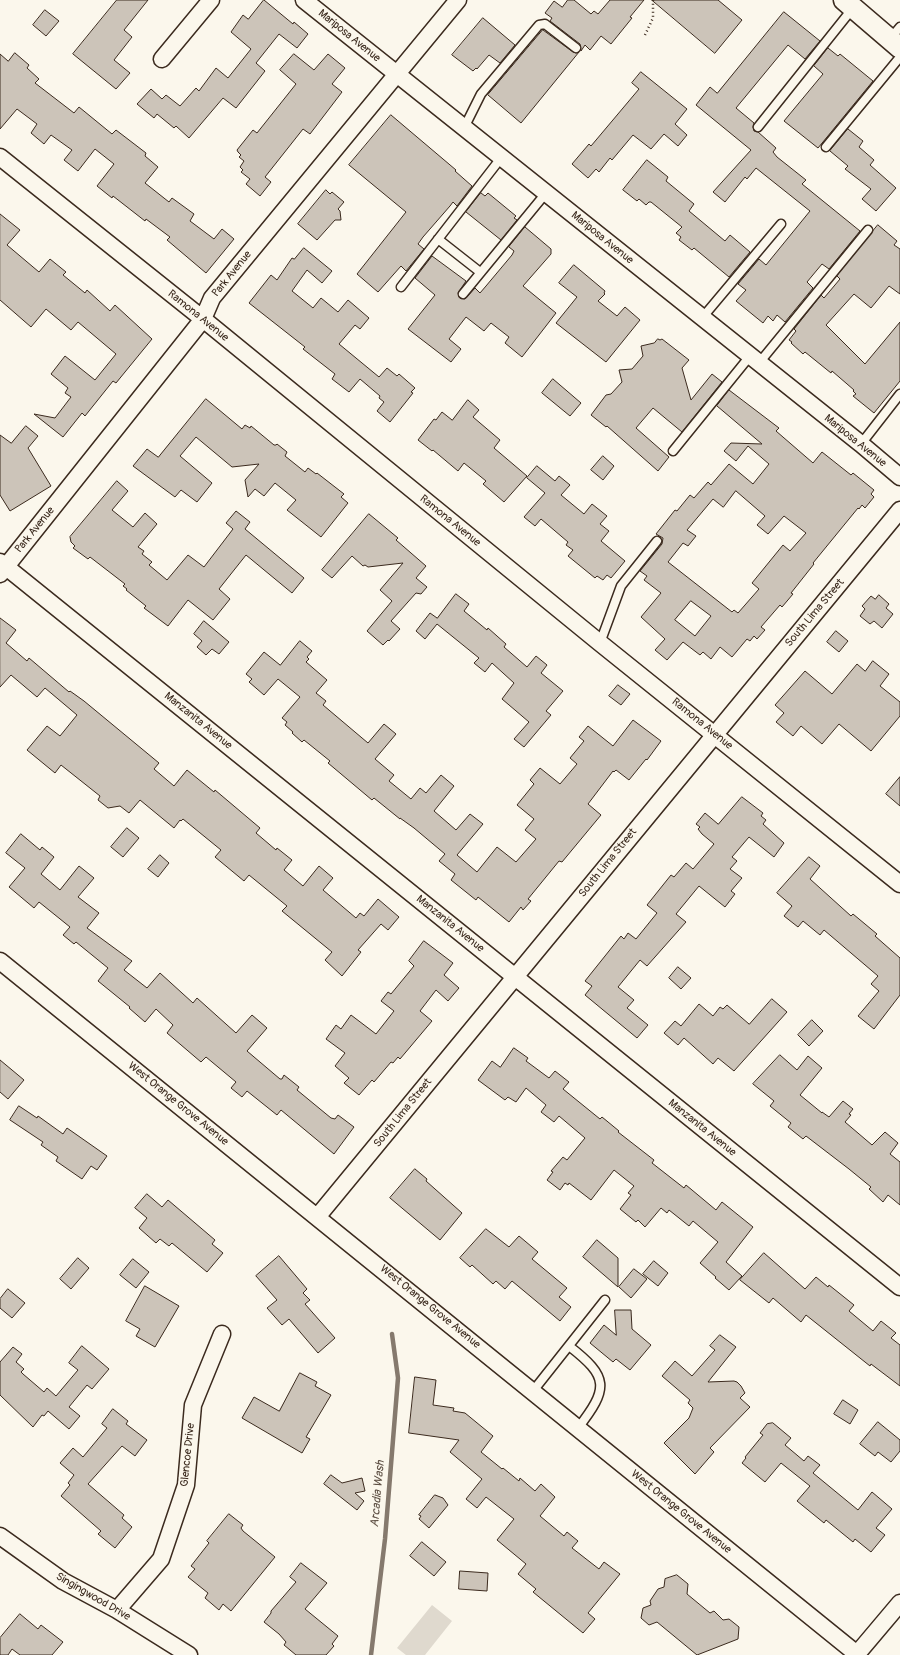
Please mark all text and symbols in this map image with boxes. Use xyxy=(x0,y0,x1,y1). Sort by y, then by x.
street label: Mariposa Avenue xyxy=(315,7,383,65)
street label: Mariposa Avenue xyxy=(568,209,636,267)
street label: Park Avenue xyxy=(209,248,255,300)
street label: Ramona Avenue xyxy=(165,287,231,345)
street label: Mariposa Avenue xyxy=(821,412,889,470)
street label: Ramona Avenue xyxy=(417,492,483,550)
street label: Park Avenue xyxy=(12,504,58,556)
street label: South Lima Street xyxy=(783,576,847,650)
street label: Manzanita Avenue xyxy=(161,690,235,752)
street label: Ramona Avenue xyxy=(669,695,735,753)
street label: South Lima Street xyxy=(576,826,640,900)
street label: Manzanita Avenue xyxy=(413,893,487,955)
street label: West Orange Grove Avenue xyxy=(125,1059,231,1149)
street label: South Lima Street xyxy=(371,1076,435,1150)
street label: Manzanita Avenue xyxy=(665,1097,739,1159)
street label: West Orange Grove Avenue xyxy=(377,1262,483,1352)
street label: Glencoe Drive xyxy=(178,1422,198,1488)
water label: Arcadia Wash xyxy=(368,1460,388,1528)
street label: West Orange Grove Avenue xyxy=(628,1467,734,1557)
street label: Singingwood Drive xyxy=(53,1570,133,1624)

